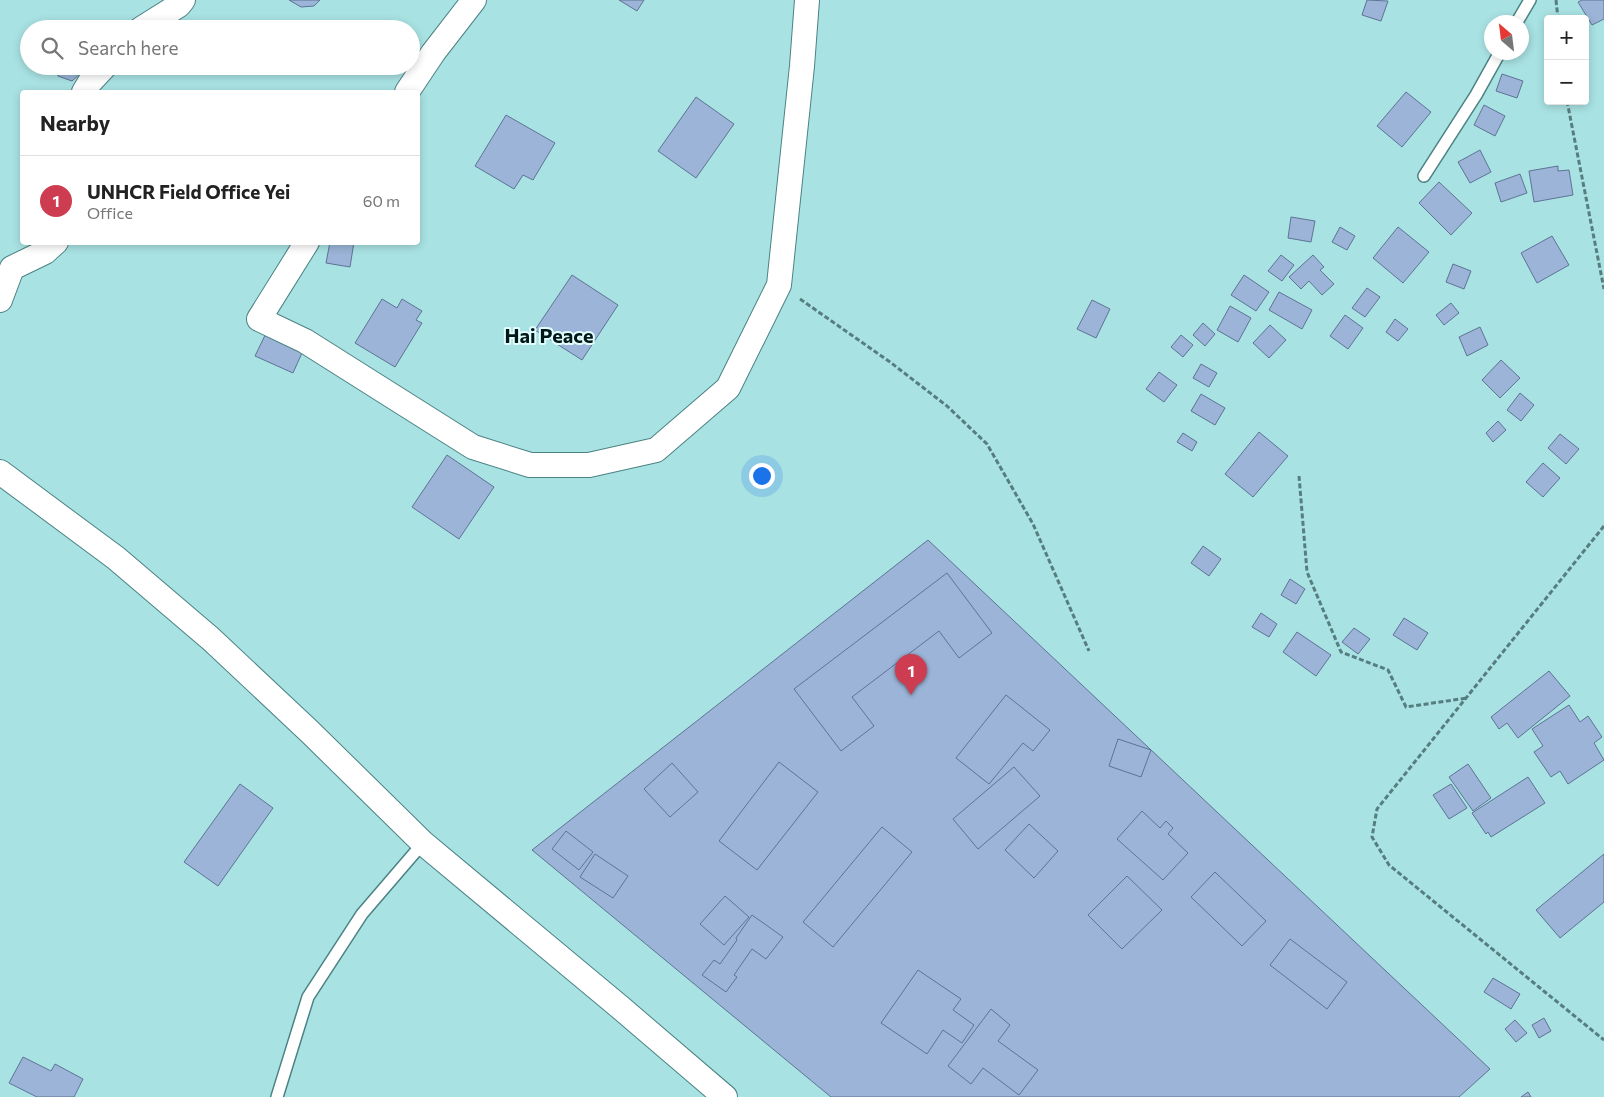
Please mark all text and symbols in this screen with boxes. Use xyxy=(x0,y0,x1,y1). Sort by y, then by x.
north arrow xyxy=(1484,15,1529,60)
map controls xyxy=(1544,15,1589,105)
button: + xyxy=(1544,15,1589,60)
search box xyxy=(20,20,420,75)
icon: search xyxy=(38,34,66,62)
text: Search here xyxy=(78,36,178,59)
button: − xyxy=(1544,60,1589,105)
text: Nearby xyxy=(40,110,110,135)
text: UNHCR Field Office Yei xyxy=(87,180,290,203)
text: 1 xyxy=(52,191,60,210)
text: 60 m xyxy=(363,191,400,210)
text: Office xyxy=(87,203,133,222)
district label: Hai Peace xyxy=(505,323,593,347)
your location xyxy=(749,463,775,489)
pin: 1 xyxy=(895,654,927,695)

